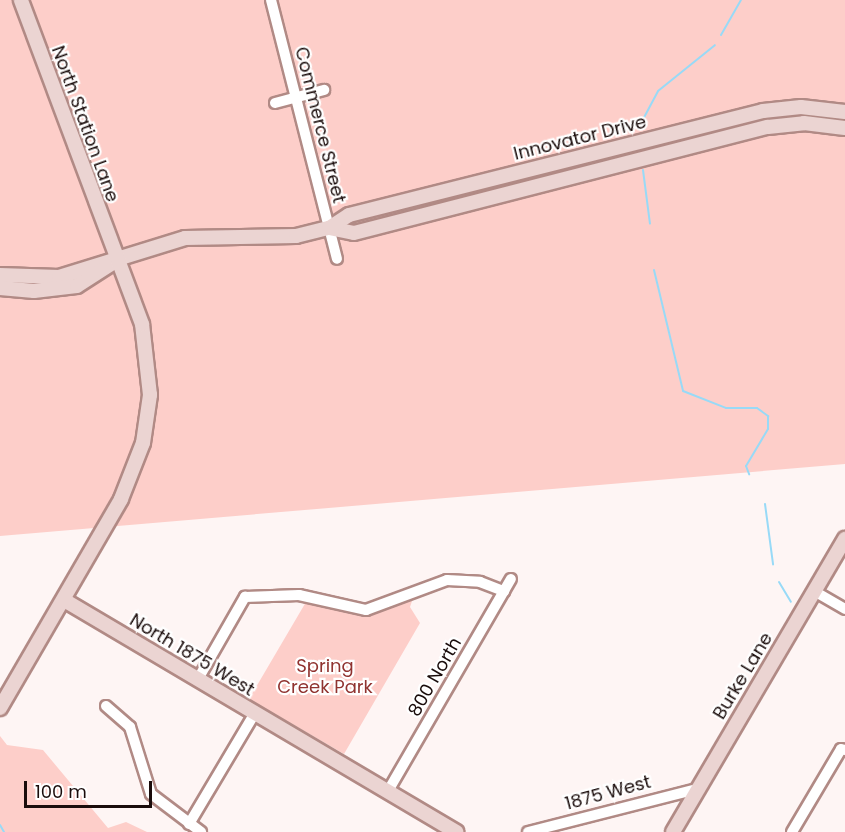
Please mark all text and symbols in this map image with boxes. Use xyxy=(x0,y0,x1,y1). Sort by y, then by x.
street label: North Station Lane xyxy=(47,43,123,205)
street label: Commerce Street xyxy=(290,45,350,205)
street label: Innovator Drive xyxy=(511,111,649,165)
street label: North 1875 West xyxy=(126,609,258,701)
street label: Burke Lane xyxy=(709,629,777,723)
street label: 800 North xyxy=(404,634,466,720)
park label: Spring Creek Park xyxy=(277,656,373,698)
scale bar xyxy=(27,769,154,807)
street label: 1875 West xyxy=(563,771,653,815)
text: 100 m xyxy=(35,779,87,804)

